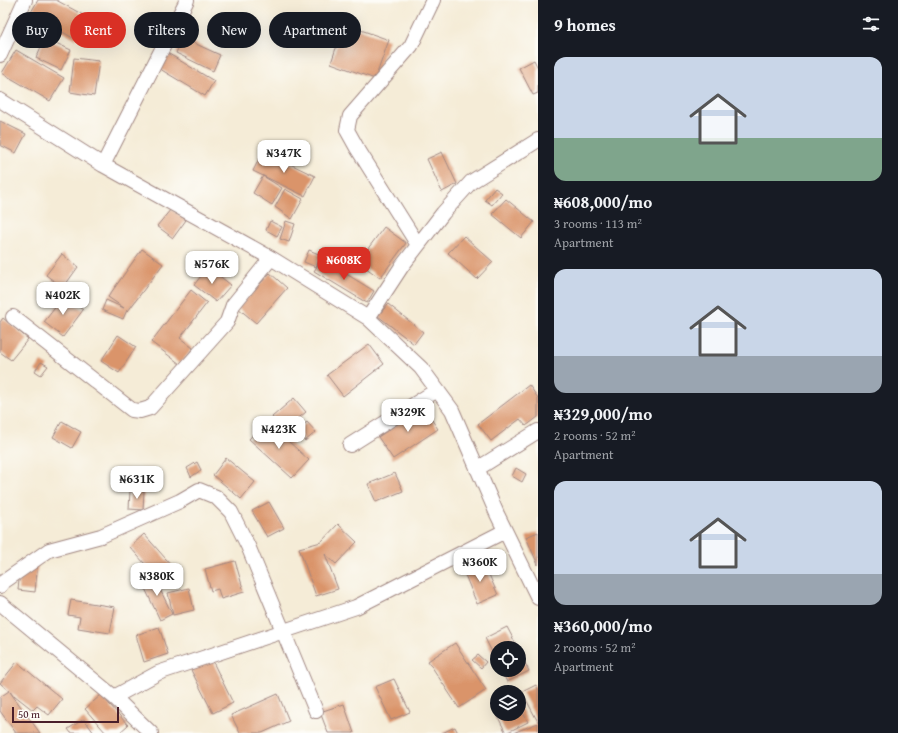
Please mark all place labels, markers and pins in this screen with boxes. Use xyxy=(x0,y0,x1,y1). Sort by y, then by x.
pin: ₦347K xyxy=(256,140,312,174)
pin: ₦608K xyxy=(316,247,372,281)
pin: ₦576K xyxy=(184,251,240,285)
pin: ₦402K xyxy=(35,282,91,316)
pin: ₦329K xyxy=(380,399,436,433)
pin: ₦423K xyxy=(251,416,307,450)
pin: ₦631K xyxy=(109,466,165,500)
pin: ₦360K xyxy=(452,549,508,583)
pin: ₦380K xyxy=(129,563,185,597)

